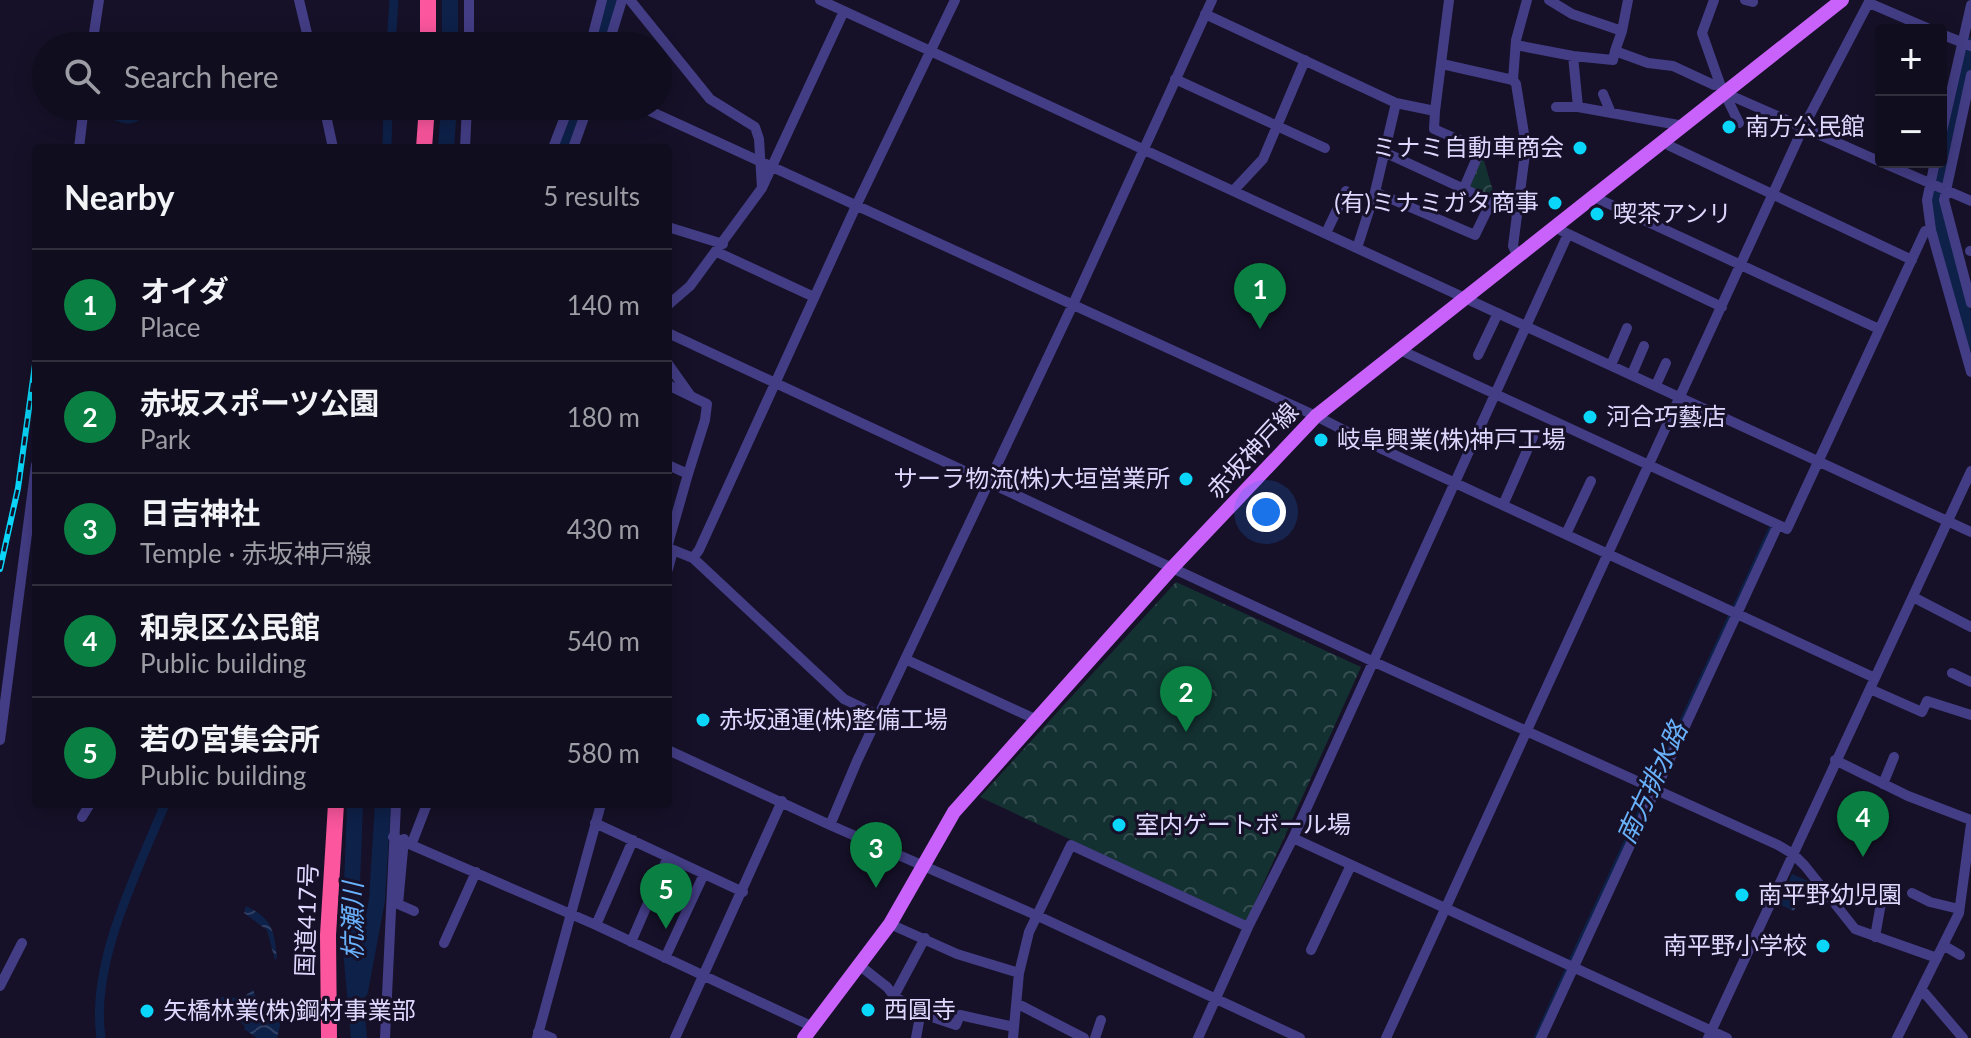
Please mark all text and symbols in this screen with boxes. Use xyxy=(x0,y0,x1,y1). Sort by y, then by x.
map controls xyxy=(1875,24,1947,168)
button: + xyxy=(1875,24,1947,96)
search box xyxy=(32,32,672,120)
icon: search xyxy=(60,54,104,98)
text: Search here xyxy=(124,58,279,94)
button: − xyxy=(1875,96,1947,168)
place label: 南方公民館 xyxy=(1745,111,1865,140)
marker: 南方公民館 xyxy=(1720,118,1738,136)
place label: ミナミ自動車商会 xyxy=(1372,132,1564,161)
marker: ミナミ自動車商会 xyxy=(1571,139,1589,157)
text: Nearby xyxy=(64,176,175,217)
text: 5 results xyxy=(543,180,640,212)
place label: (有)ミナミガタ商事 xyxy=(1334,187,1539,216)
marker: (有)ミナミガタ商事 xyxy=(1546,194,1564,212)
place label: 喫茶アンリ xyxy=(1613,198,1732,227)
marker: 喫茶アンリ xyxy=(1588,205,1606,223)
pin: 1 xyxy=(1234,263,1286,329)
text: オイダ xyxy=(140,272,229,308)
text: 1 xyxy=(82,289,98,321)
text: 140 m xyxy=(567,289,640,321)
text: Place xyxy=(140,311,201,343)
text: 赤坂スポーツ公園 xyxy=(140,384,379,420)
street label: 赤坂神戸線 xyxy=(1200,396,1303,504)
text: 2 xyxy=(82,401,98,433)
text: 180 m xyxy=(567,401,640,433)
place label: 河合巧藝店 xyxy=(1606,401,1726,430)
marker: 河合巧藝店 xyxy=(1581,408,1599,426)
text: Park xyxy=(140,423,191,455)
place label: 岐阜興業(株)神戸工場 xyxy=(1337,424,1566,453)
marker: 岐阜興業(株)神戸工場 xyxy=(1312,431,1330,449)
place label: サーラ物流(株)大垣営業所 xyxy=(893,463,1170,492)
marker: サーラ物流(株)大垣営業所 xyxy=(1177,470,1195,488)
your location xyxy=(1246,492,1286,532)
text: 日吉神社 xyxy=(140,494,260,530)
text: 3 xyxy=(82,513,98,545)
text: 430 m xyxy=(567,513,640,545)
text: Temple · 赤坂神戸線 xyxy=(140,537,372,569)
text: 和泉区公民館 xyxy=(140,608,320,644)
text: 4 xyxy=(82,625,98,657)
text: 540 m xyxy=(567,625,640,657)
text: Public building xyxy=(140,647,306,679)
pin: 2 xyxy=(1160,666,1212,732)
place label: 赤坂通運(株)整備工場 xyxy=(719,704,948,733)
marker: 赤坂通運(株)整備工場 xyxy=(694,711,712,729)
water label: 南方排水路 xyxy=(1609,715,1694,848)
text: 若の宮集会所 xyxy=(140,720,320,756)
text: 5 xyxy=(82,737,98,769)
text: 580 m xyxy=(567,737,640,769)
text: Public building xyxy=(140,759,306,791)
pin: 4 xyxy=(1837,791,1889,857)
place label: 室内ゲートボール場 xyxy=(1135,809,1351,838)
marker: 室内ゲートボール場 xyxy=(1110,816,1128,834)
pin: 3 xyxy=(850,822,902,888)
street label: 国道417号 xyxy=(289,863,322,977)
pin: 5 xyxy=(640,863,692,929)
water label: 杭瀬川 xyxy=(336,879,368,960)
place label: 南平野幼児園 xyxy=(1758,879,1902,908)
marker: 南平野幼児園 xyxy=(1733,886,1751,904)
place label: 南平野小学校 xyxy=(1663,930,1807,959)
marker: 南平野小学校 xyxy=(1814,937,1832,955)
place label: 西圓寺 xyxy=(884,994,956,1023)
place label: 矢橋林業(株)鋼材事業部 xyxy=(163,995,416,1024)
marker: 西圓寺 xyxy=(859,1001,877,1019)
marker: 矢橋林業(株)鋼材事業部 xyxy=(138,1002,156,1020)

